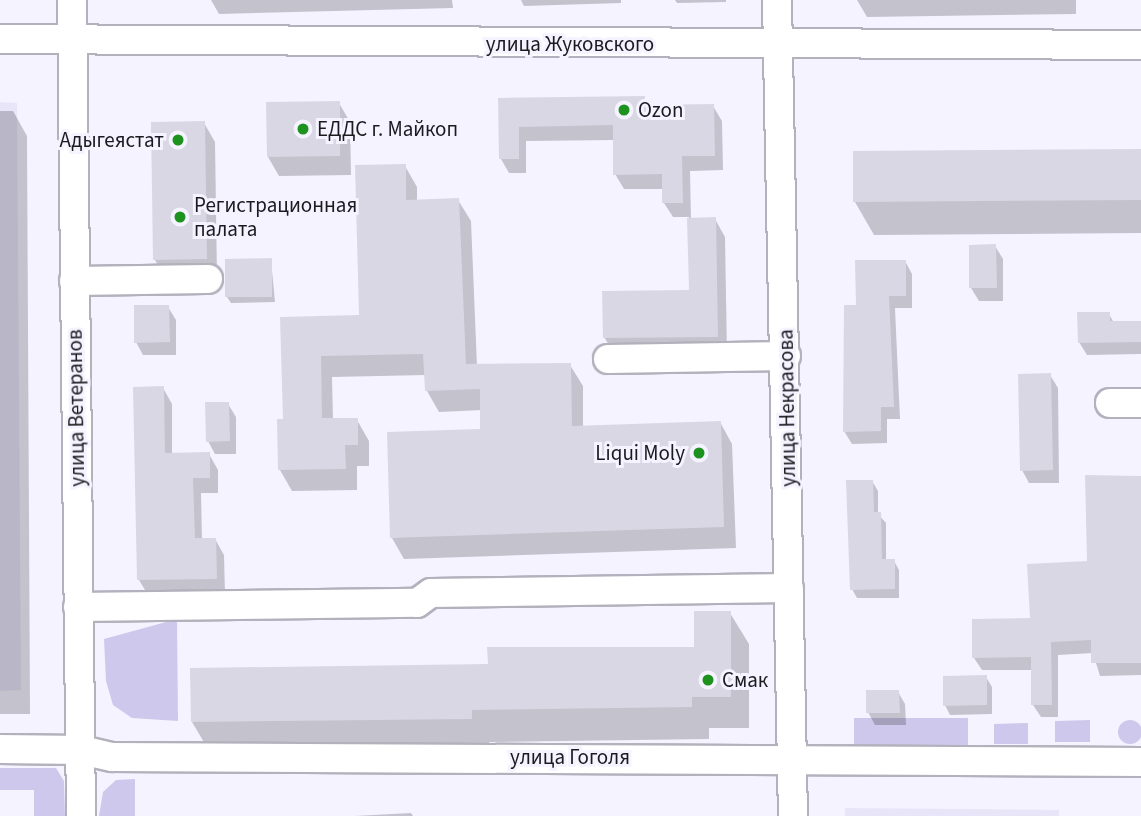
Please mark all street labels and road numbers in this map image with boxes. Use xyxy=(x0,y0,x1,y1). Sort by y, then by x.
street label: улица Жуковского xyxy=(486,31,654,57)
street label: улица Ветеранов xyxy=(62,329,90,487)
street label: улица Некрасова xyxy=(773,329,801,487)
street label: улица Гоголя xyxy=(510,744,630,770)

